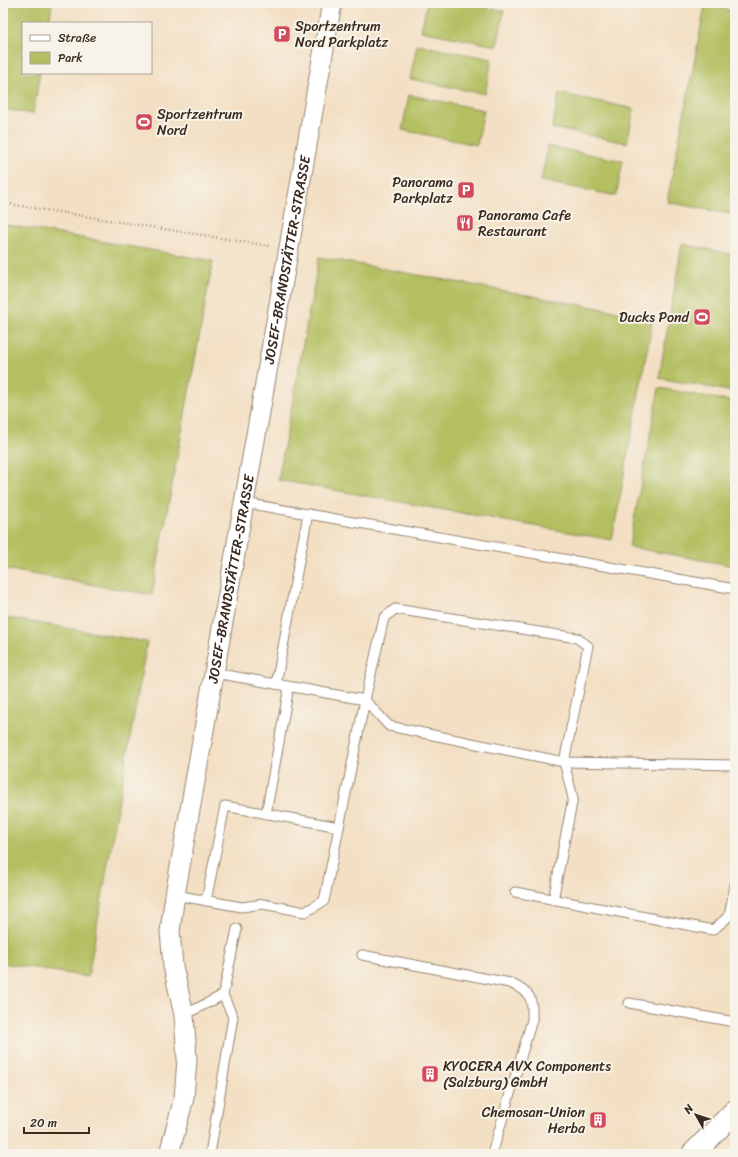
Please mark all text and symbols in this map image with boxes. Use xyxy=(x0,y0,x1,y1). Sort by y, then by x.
place label: Sportzentrum Nord Parkplatz xyxy=(295,14,389,55)
legend xyxy=(22,22,152,74)
parking icon: Sportzentrum Nord Parkplatz xyxy=(272,24,292,44)
text: Straße xyxy=(58,27,96,49)
text: Park xyxy=(58,47,83,69)
place label: Sportzentrum Nord xyxy=(157,102,243,143)
sports icon: Sportzentrum Nord xyxy=(134,112,154,132)
street label: JOSEF-BRANDSTÄTTER-STRASSE xyxy=(256,152,318,367)
place label: Panorama Parkplatz xyxy=(392,170,453,211)
parking icon: Panorama Parkplatz xyxy=(456,180,476,200)
place label: Panorama Cafe Restaurant xyxy=(478,203,571,244)
restaurant icon: Panorama Cafe Restaurant xyxy=(455,213,475,233)
place label: Ducks Pond xyxy=(619,305,691,330)
sports icon: Ducks Pond xyxy=(692,307,712,327)
street label: JOSEF-BRANDSTÄTTER-STRASSE xyxy=(200,471,261,686)
place label: KYOCERA AVX Components (Salzburg) GmbH xyxy=(443,1054,611,1095)
building icon: KYOCERA AVX Components (Salzburg) GmbH xyxy=(420,1064,440,1084)
north arrow xyxy=(676,1095,716,1135)
place label: Chemosan-Union Herba xyxy=(482,1100,586,1141)
text: N xyxy=(678,1100,699,1119)
scale bar xyxy=(24,1109,89,1135)
building icon: Chemosan-Union Herba xyxy=(588,1110,608,1130)
text: 20 m xyxy=(30,1112,57,1134)

